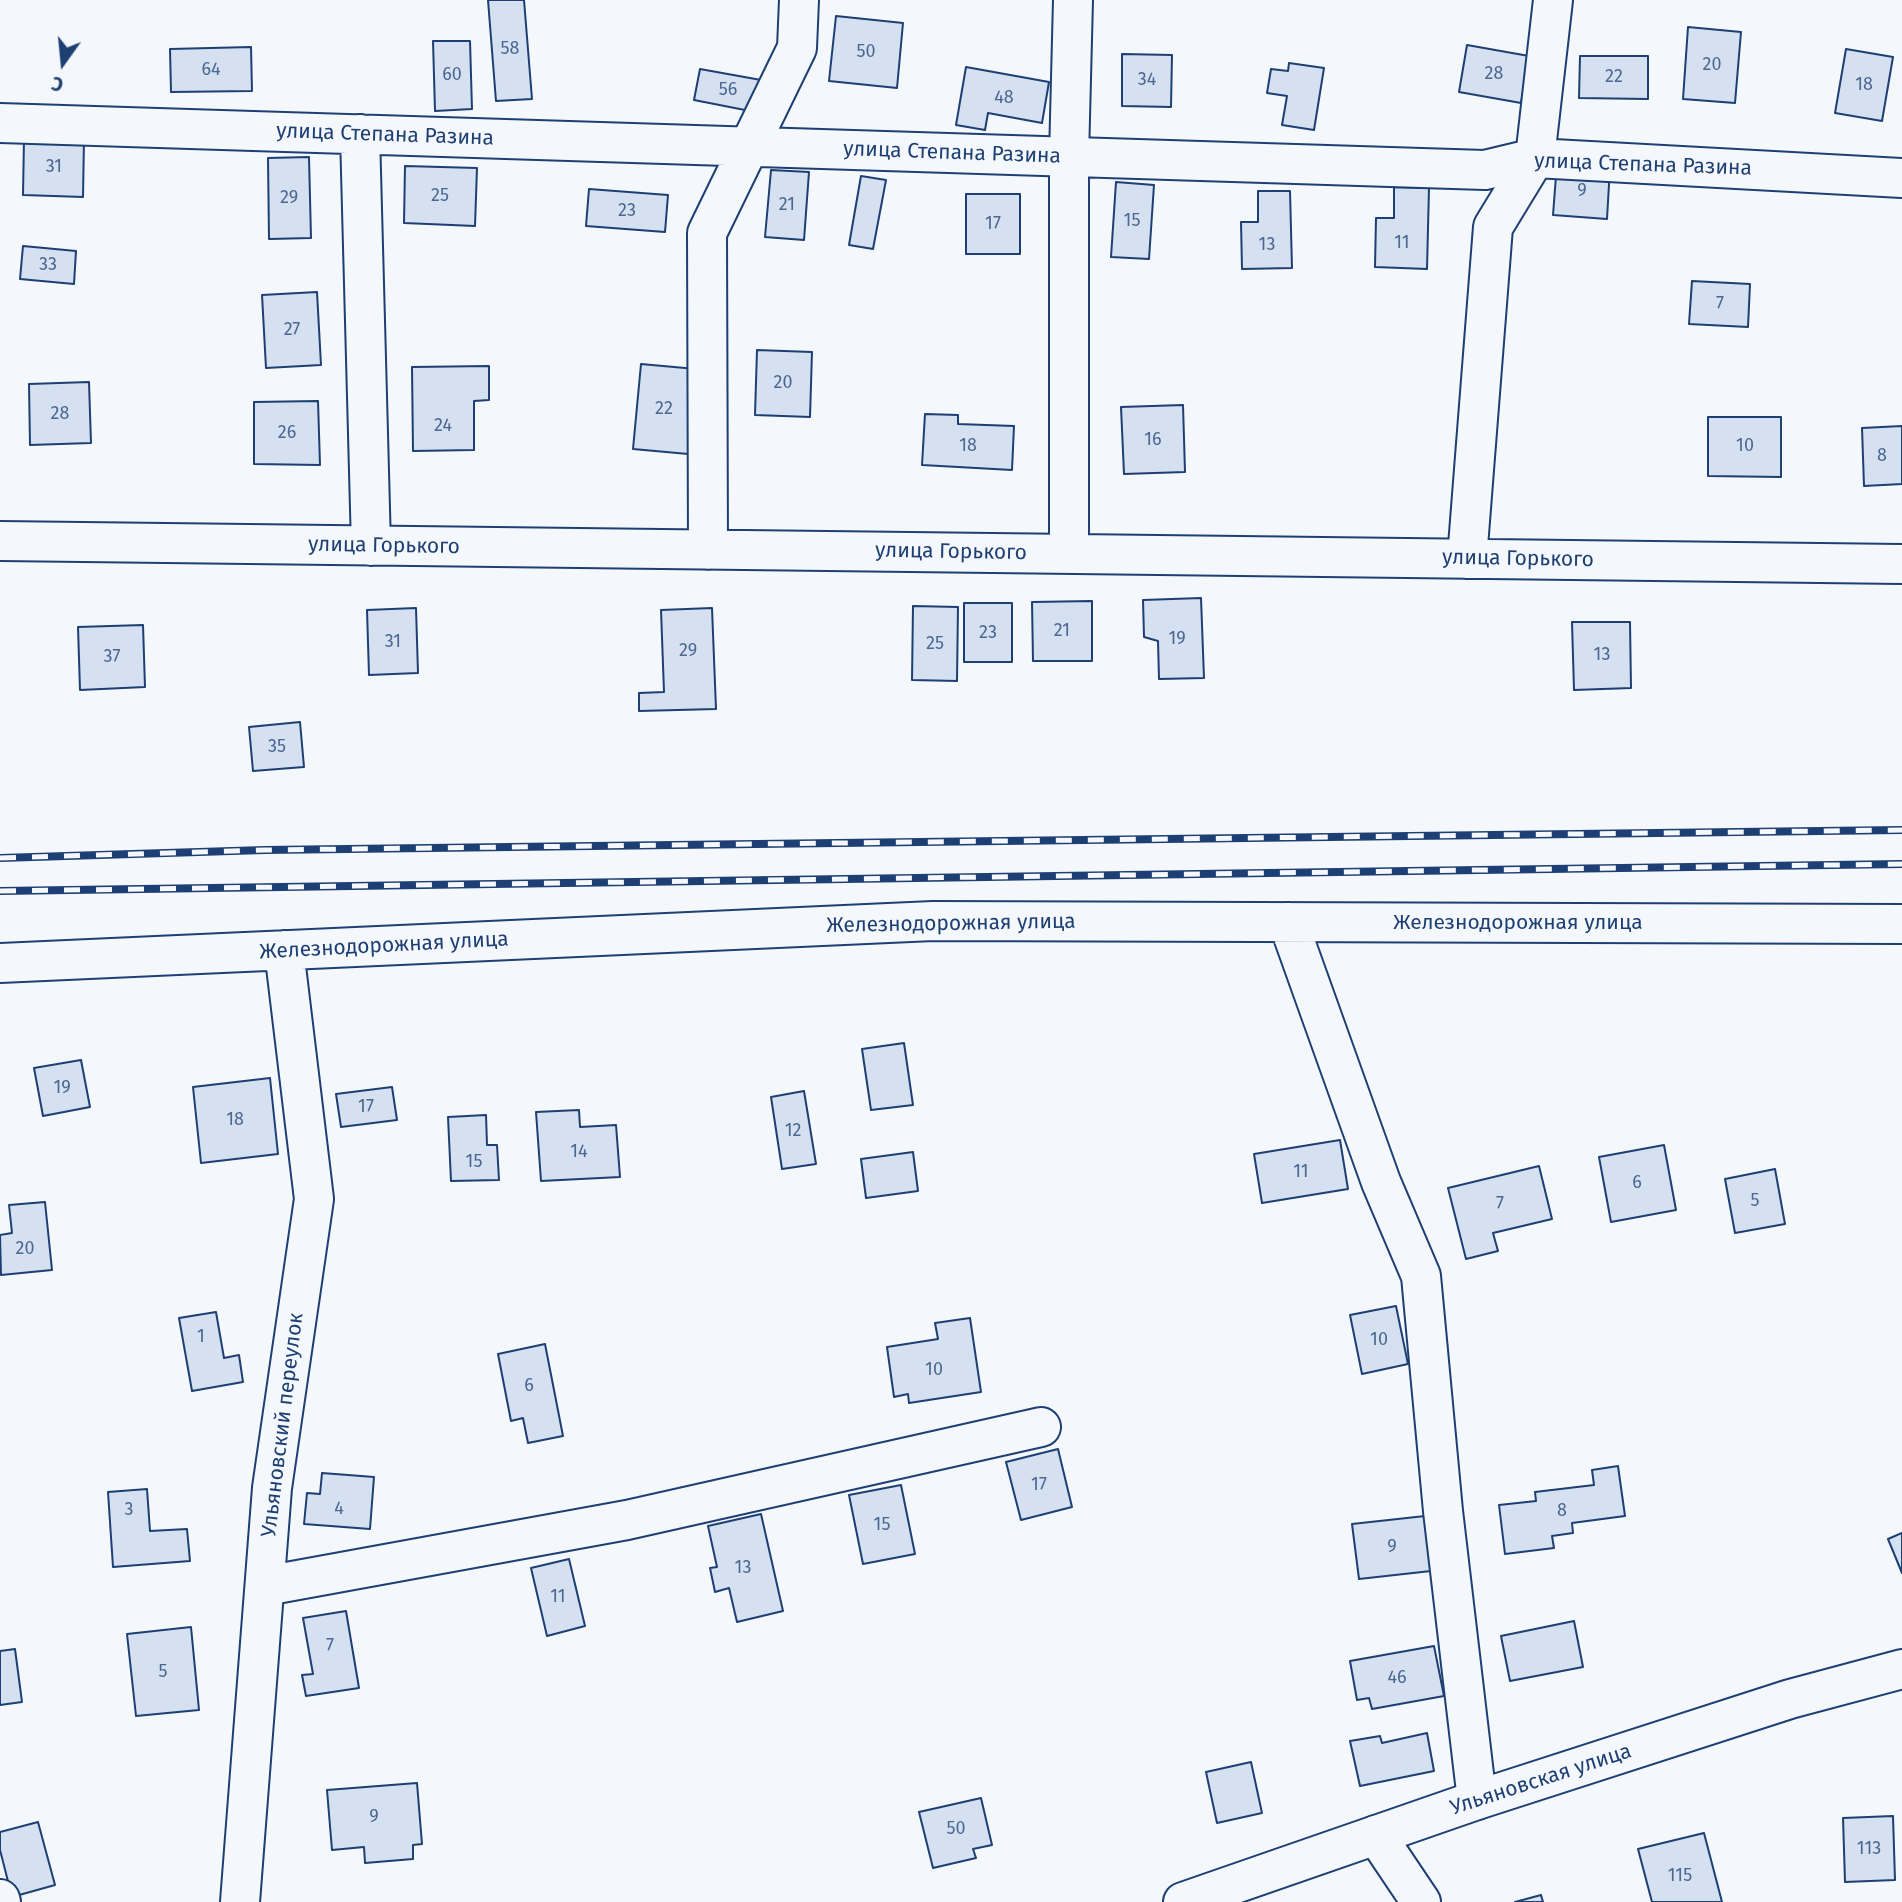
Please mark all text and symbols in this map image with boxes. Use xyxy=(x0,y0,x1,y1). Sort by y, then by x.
north arrow xyxy=(28,28,98,98)
house number: 58 xyxy=(501,38,519,60)
house number: 50 xyxy=(856,41,876,63)
house number: 20 xyxy=(1703,54,1721,76)
house number: 64 xyxy=(201,59,221,81)
house number: 28 xyxy=(1485,63,1503,85)
house number: 60 xyxy=(442,64,462,86)
house number: 22 xyxy=(1605,66,1623,88)
house number: 34 xyxy=(1138,69,1156,91)
text: С xyxy=(49,71,66,96)
house number: 18 xyxy=(1855,74,1873,96)
house number: 56 xyxy=(719,79,737,101)
house number: 48 xyxy=(994,87,1014,109)
street label: улица Степана Разина xyxy=(276,119,494,151)
street label: улица Степана Разина xyxy=(843,137,1061,169)
street label: улица Степана Разина xyxy=(1534,149,1752,181)
house number: 31 xyxy=(46,156,62,178)
house number: 9 xyxy=(1577,180,1587,202)
house number: 25 xyxy=(431,185,449,207)
house number: 29 xyxy=(280,187,298,209)
house number: 21 xyxy=(779,194,795,216)
house number: 23 xyxy=(618,200,636,222)
house number: 15 xyxy=(1124,210,1140,232)
house number: 17 xyxy=(985,213,1001,235)
house number: 11 xyxy=(1394,232,1410,254)
house number: 13 xyxy=(1259,234,1275,256)
house number: 33 xyxy=(39,254,57,276)
house number: 7 xyxy=(1716,293,1724,315)
house number: 27 xyxy=(284,319,300,341)
house number: 20 xyxy=(774,372,792,394)
house number: 22 xyxy=(655,398,673,420)
house number: 28 xyxy=(51,403,69,425)
house number: 24 xyxy=(434,415,452,437)
house number: 26 xyxy=(278,422,296,444)
house number: 16 xyxy=(1144,429,1162,451)
house number: 18 xyxy=(959,435,977,457)
house number: 10 xyxy=(1736,435,1754,457)
house number: 8 xyxy=(1877,445,1887,467)
street label: улица Горького xyxy=(308,532,460,560)
street label: улица Горького xyxy=(875,538,1027,566)
street label: улица Горького xyxy=(1442,545,1594,573)
house number: 21 xyxy=(1054,620,1070,642)
house number: 23 xyxy=(979,622,997,644)
house number: 19 xyxy=(1168,628,1186,650)
house number: 31 xyxy=(385,631,401,653)
house number: 25 xyxy=(926,633,944,655)
house number: 29 xyxy=(679,640,697,662)
house number: 13 xyxy=(1594,644,1610,666)
house number: 37 xyxy=(104,646,120,668)
house number: 35 xyxy=(268,736,286,758)
street label: Железнодорожная улица xyxy=(826,909,1076,939)
street label: Железнодорожная улица xyxy=(1393,910,1643,936)
street label: Железнодорожная улица xyxy=(259,927,509,965)
house number: 19 xyxy=(53,1077,71,1099)
house number: 17 xyxy=(358,1096,374,1118)
house number: 18 xyxy=(226,1109,244,1131)
house number: 12 xyxy=(785,1120,801,1142)
house number: 14 xyxy=(570,1141,588,1163)
house number: 15 xyxy=(466,1151,482,1173)
house number: 11 xyxy=(1293,1161,1309,1183)
house number: 6 xyxy=(1632,1172,1642,1194)
house number: 5 xyxy=(1750,1190,1760,1212)
house number: 7 xyxy=(1496,1193,1504,1215)
house number: 20 xyxy=(16,1238,34,1260)
street label: Ульяновский переулок xyxy=(257,1311,309,1539)
house number: 1 xyxy=(197,1326,205,1348)
house number: 10 xyxy=(1370,1329,1388,1351)
house number: 10 xyxy=(925,1359,943,1381)
house number: 6 xyxy=(524,1375,534,1397)
house number: 17 xyxy=(1031,1474,1047,1496)
house number: 4 xyxy=(334,1498,344,1520)
house number: 3 xyxy=(125,1499,133,1521)
house number: 8 xyxy=(1557,1500,1567,1522)
house number: 15 xyxy=(874,1514,890,1536)
house number: 9 xyxy=(1387,1536,1397,1558)
house number: 13 xyxy=(735,1557,751,1579)
house number: 11 xyxy=(550,1586,566,1608)
house number: 7 xyxy=(326,1635,334,1657)
house number: 5 xyxy=(158,1661,168,1683)
house number: 46 xyxy=(1387,1667,1407,1689)
street label: Ульяновская улица xyxy=(1447,1739,1635,1821)
house number: 9 xyxy=(369,1806,379,1828)
house number: 50 xyxy=(946,1818,966,1840)
house number: 113 xyxy=(1857,1838,1881,1860)
house number: 115 xyxy=(1668,1865,1692,1887)

